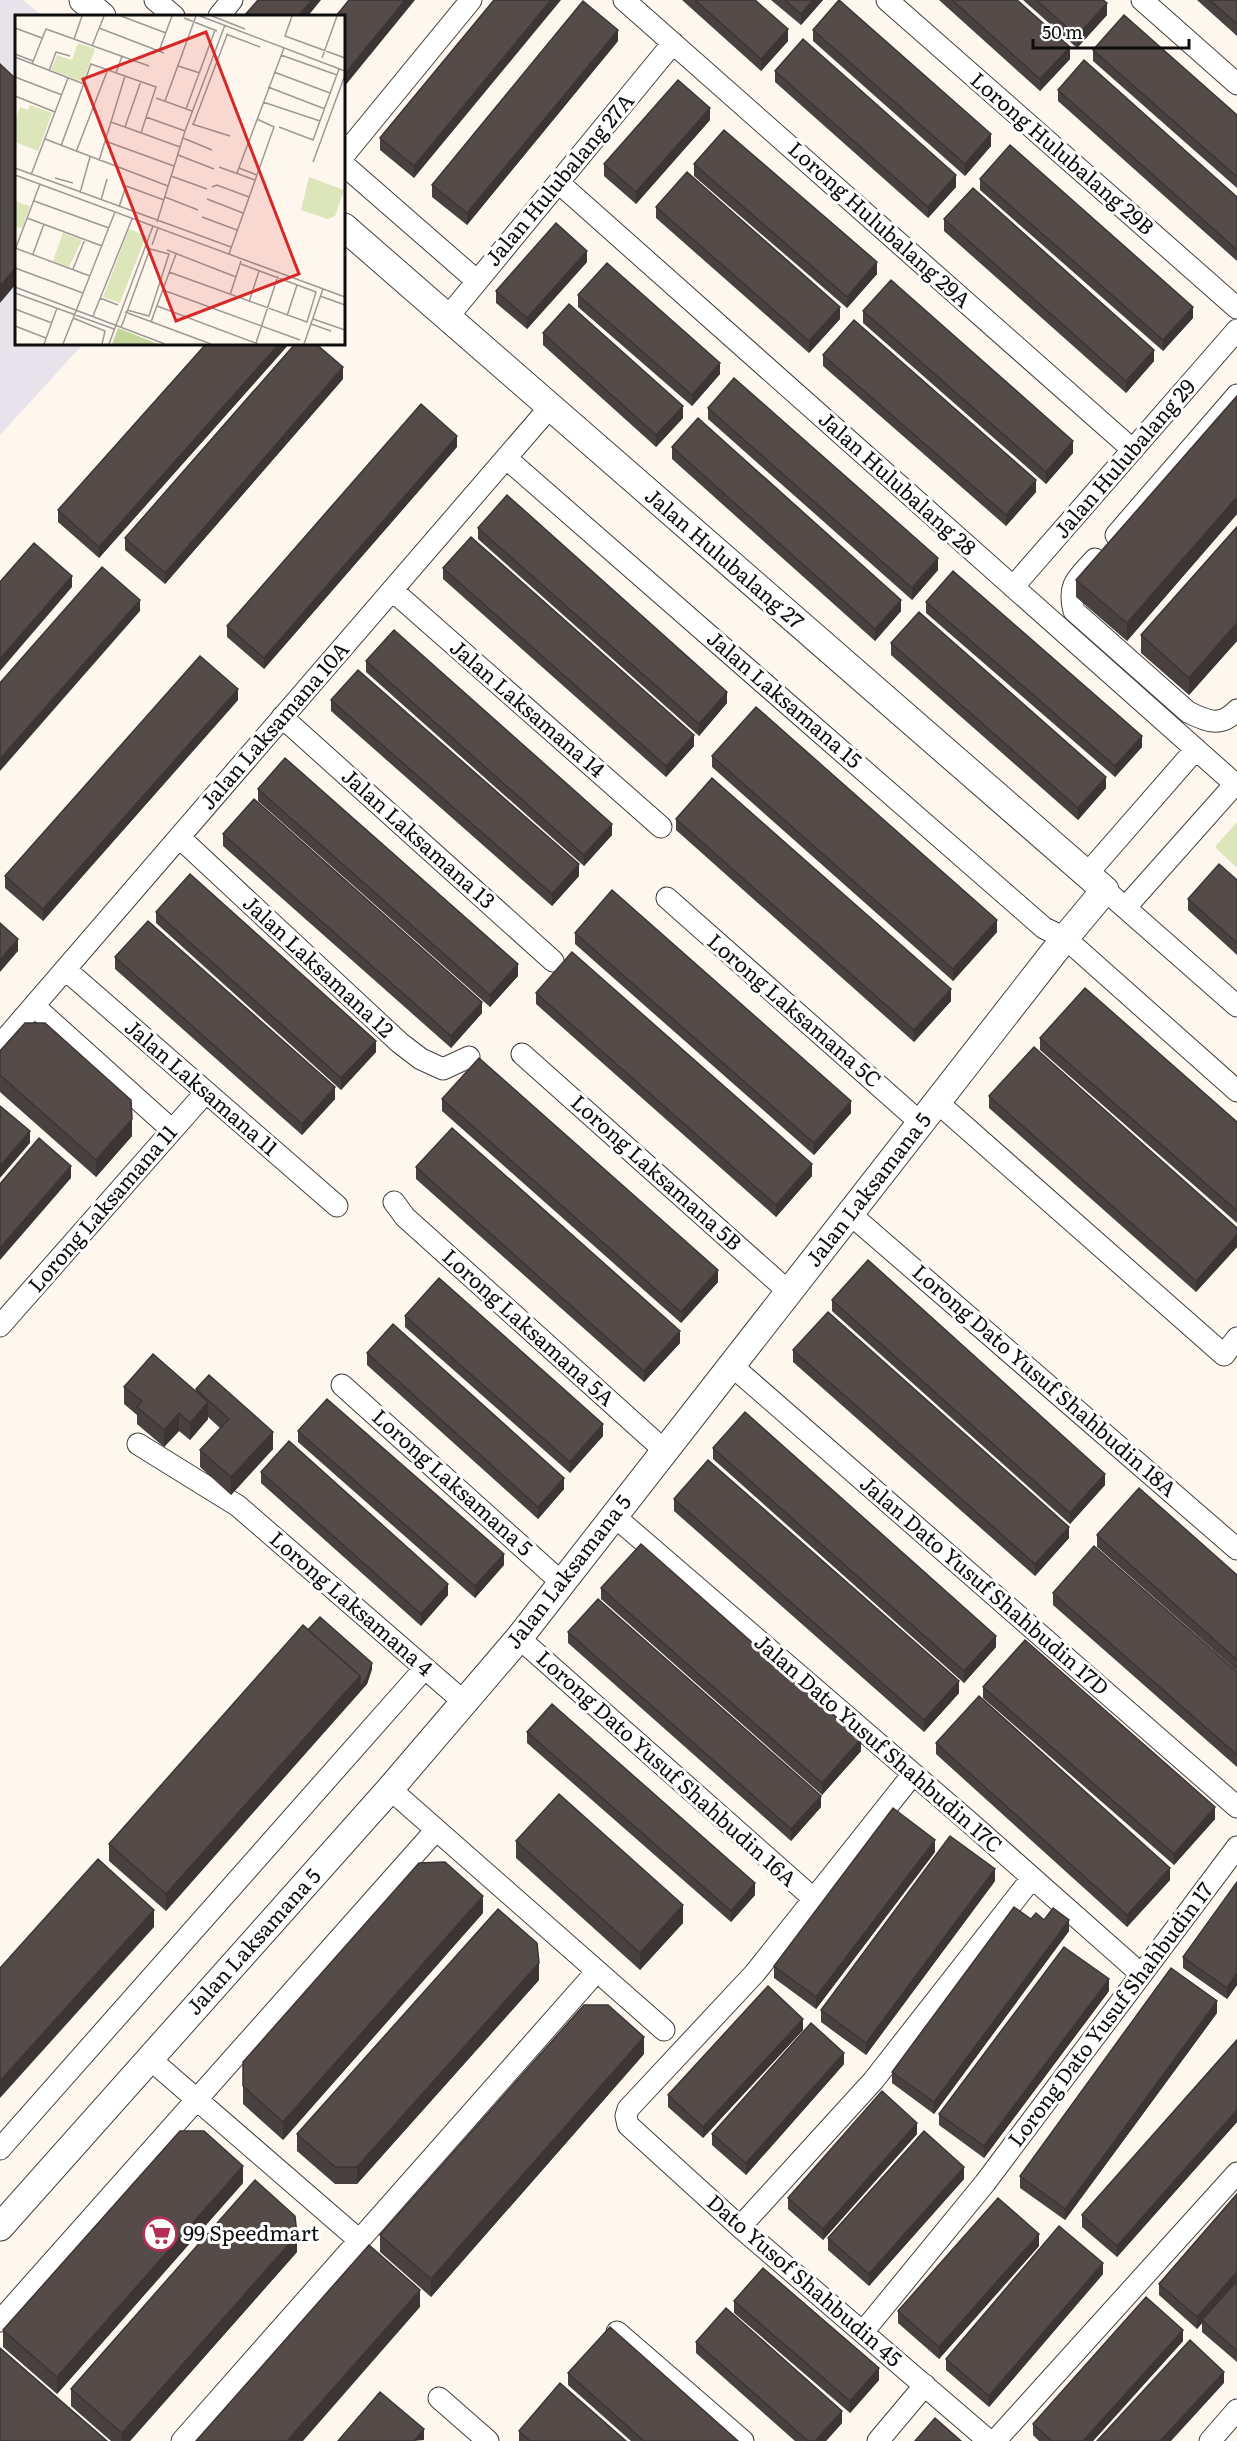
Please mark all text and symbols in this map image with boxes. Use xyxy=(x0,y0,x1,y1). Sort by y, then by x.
scale bar xyxy=(1033,12,1189,50)
inset map xyxy=(15,15,345,345)
text: 50 m xyxy=(1042,18,1083,45)
street label: Lorong Hulubalang 29B xyxy=(965,63,1162,241)
street label: Jalan Hulubalang 27A xyxy=(476,85,640,272)
street label: Lorong Hulubalang 29A xyxy=(782,133,979,314)
street label: Jalan Hulubalang 29 xyxy=(1045,371,1201,544)
street label: Jalan Hulubalang 28 xyxy=(813,403,984,562)
street label: Jalan Hulubalang 27 xyxy=(639,479,812,635)
street label: Jalan Laksamana 15 xyxy=(701,622,870,774)
street label: Jalan Laksamana 14 xyxy=(444,631,613,784)
street label: Jalan Laksamana 10A xyxy=(191,633,355,815)
street label: Jalan Laksamana 13 xyxy=(336,760,503,915)
street label: Jalan Laksamana 12 xyxy=(237,887,402,1044)
street label: Lorong Laksamana 5C xyxy=(702,925,889,1093)
street label: Jalan Laksamana 11 xyxy=(119,1011,287,1162)
street label: Lorong Laksamana 5B xyxy=(565,1086,750,1256)
street label: Jalan Laksamana 5 xyxy=(797,1105,937,1272)
street label: Lorong Laksamana 11 xyxy=(19,1116,183,1298)
street label: Lorong Laksamana 5A xyxy=(437,1240,623,1412)
street label: Lorong Dato Yusuf Shahbudin 18A xyxy=(907,1256,1185,1503)
street label: Lorong Laksamana 5 xyxy=(366,1400,541,1562)
street label: Jalan Dato Yusuf Shahbudin 17D xyxy=(854,1467,1117,1701)
street label: Jalan Laksamana 5 xyxy=(497,1487,637,1654)
street label: Lorong Laksamana 4 xyxy=(264,1522,441,1682)
street label: Jalan Dato Yusuf Shahbudin 17C xyxy=(749,1625,1011,1859)
street label: Lorong Dato Yusuf Shahbudin 16A xyxy=(531,1642,805,1893)
street label: Jalan Laksamana 5 xyxy=(178,1860,327,2021)
street label: Lorong Dato Yusuf Shahbudin 17 xyxy=(999,1875,1219,2152)
street label: Dato Yusof Shahbudin 45 xyxy=(701,2186,910,2373)
supermarket icon: 99 Speedmart xyxy=(142,2216,178,2252)
place label: 99 Speedmart xyxy=(183,2216,320,2247)

